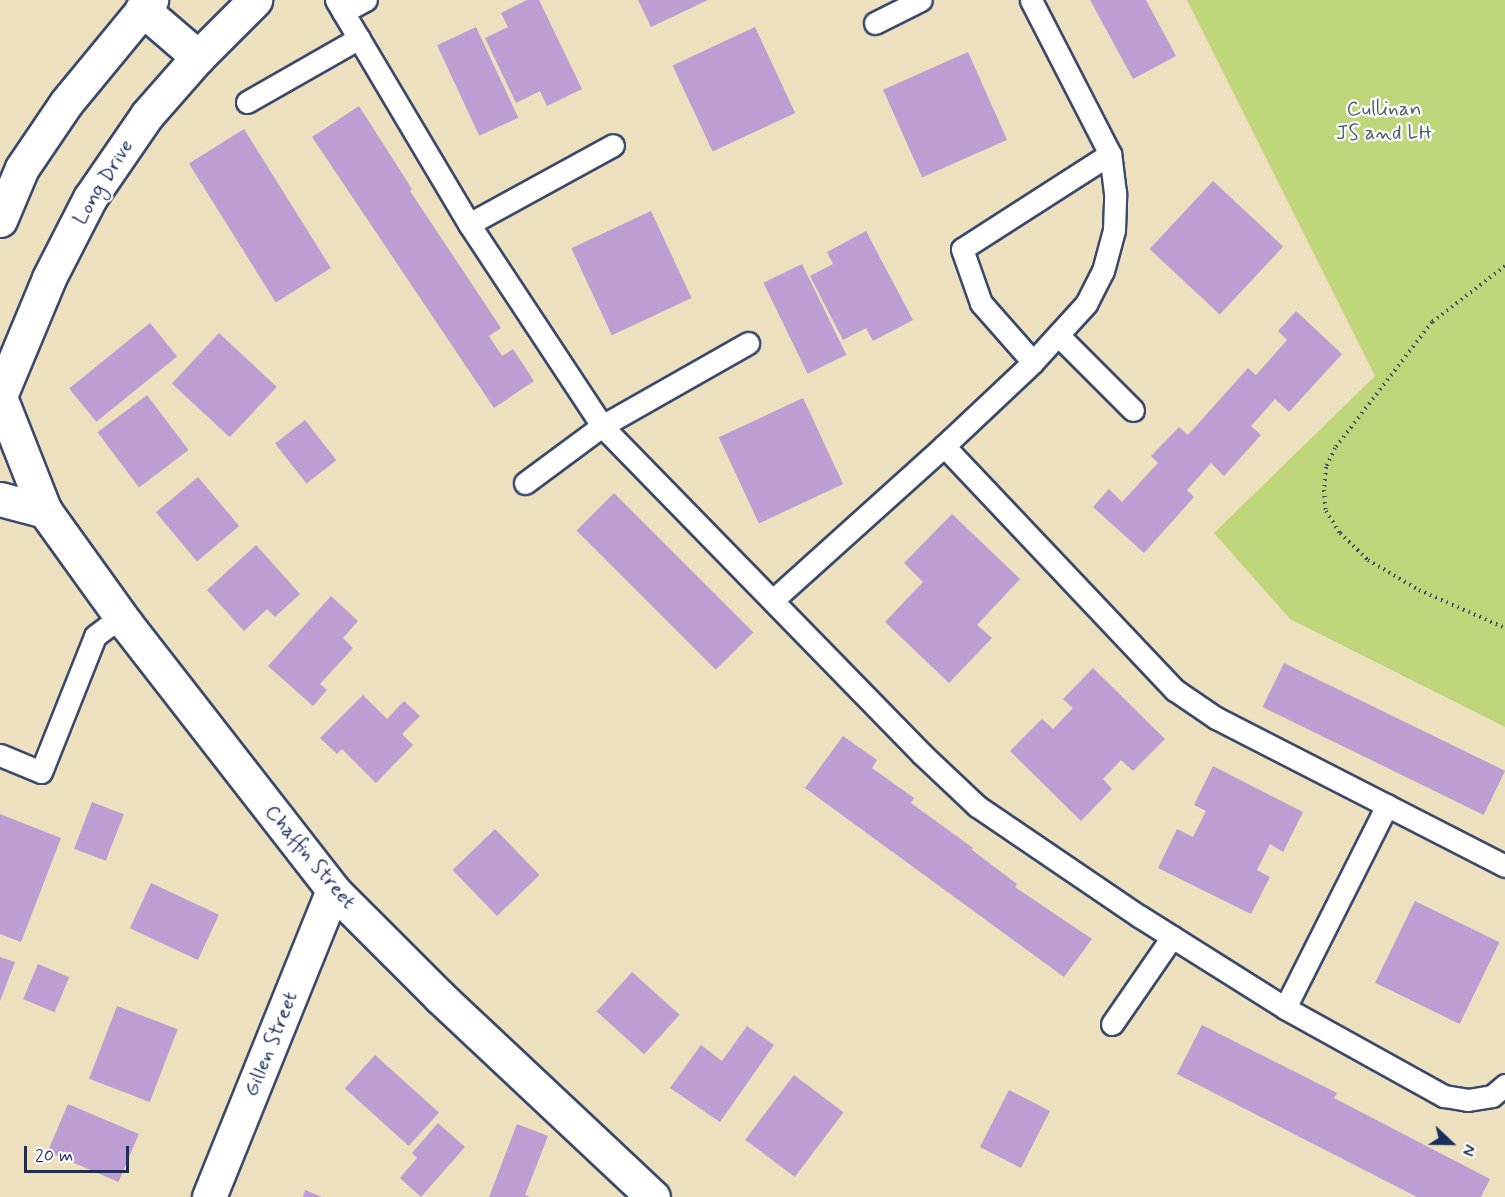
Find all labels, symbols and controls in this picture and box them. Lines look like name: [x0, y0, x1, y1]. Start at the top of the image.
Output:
park label: Cullinan JS and LH: [1339, 96, 1429, 146]
street label: Long Drive: [67, 135, 139, 229]
street label: Chaffin Street: [258, 799, 362, 915]
street label: Gillen Street: [238, 986, 304, 1102]
north arrow: [1421, 1113, 1481, 1173]
scale bar: [27, 1134, 132, 1172]
text: N: [1456, 1141, 1480, 1159]
text: 20 m: [35, 1144, 73, 1168]

